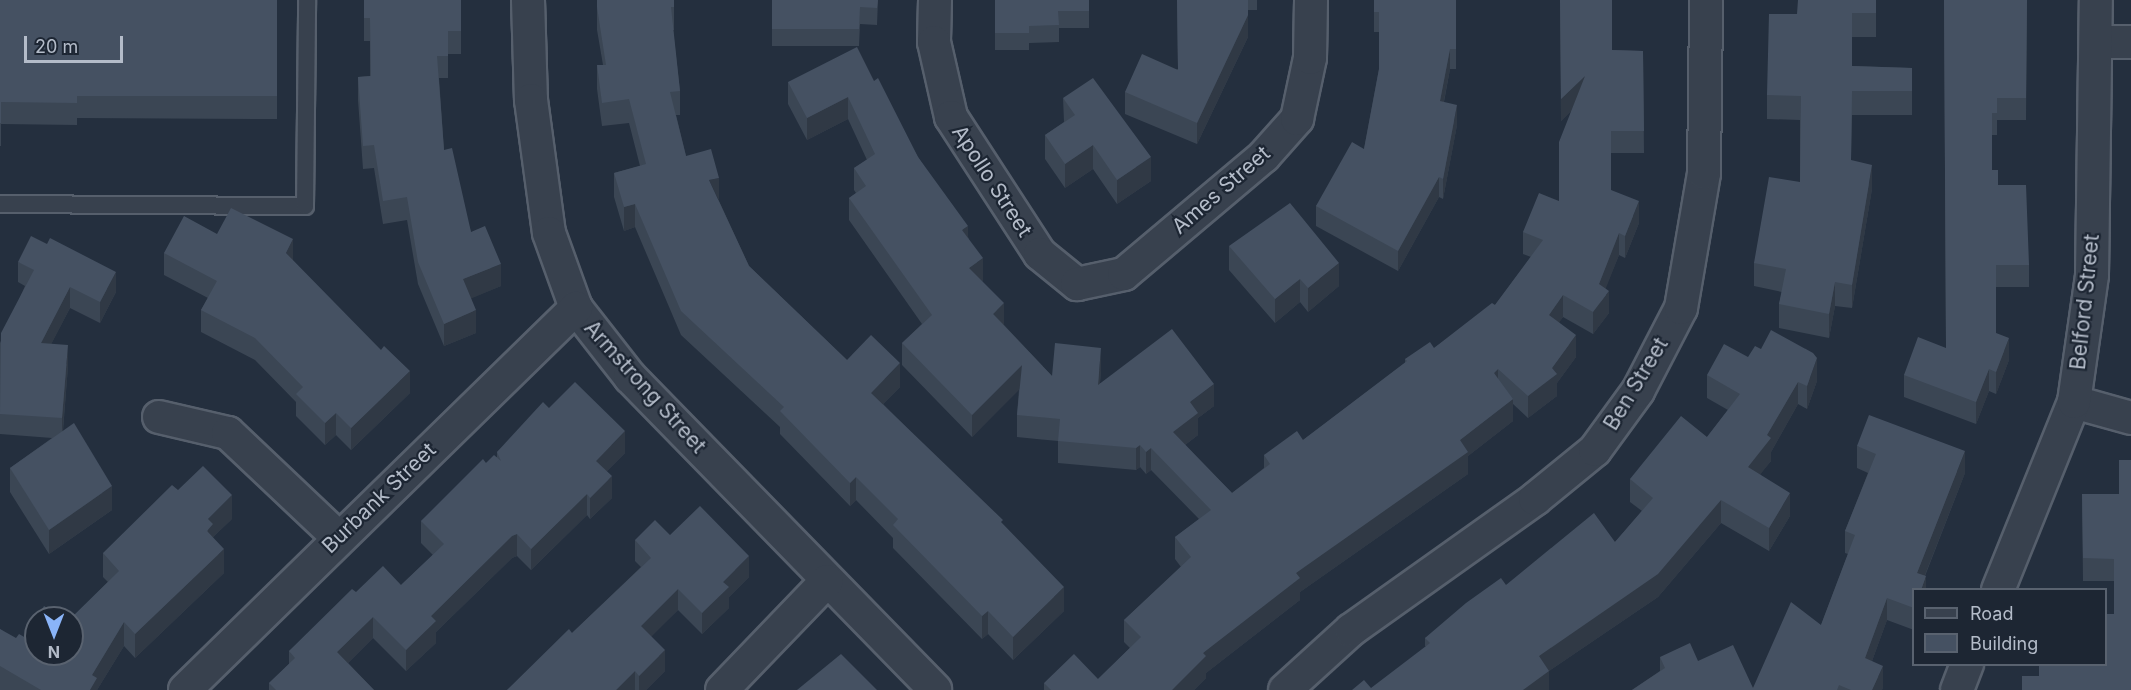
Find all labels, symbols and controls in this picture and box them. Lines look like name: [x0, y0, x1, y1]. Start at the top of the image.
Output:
scale bar: [27, 24, 126, 62]
text: 20 m: [35, 36, 78, 57]
street label: Apollo Street: [947, 121, 1037, 241]
street label: Ames Street: [1167, 141, 1275, 239]
street label: Belford Street: [2065, 233, 2105, 371]
street label: Armstrong Street: [579, 316, 711, 458]
street label: Ben Street: [1599, 333, 1673, 435]
street label: Burbank Street: [317, 437, 441, 559]
legend: [1912, 588, 2107, 666]
text: Road: [1970, 603, 2013, 624]
north arrow: [24, 606, 84, 666]
text: Building: [1970, 633, 2038, 654]
text: N: [48, 642, 60, 662]

